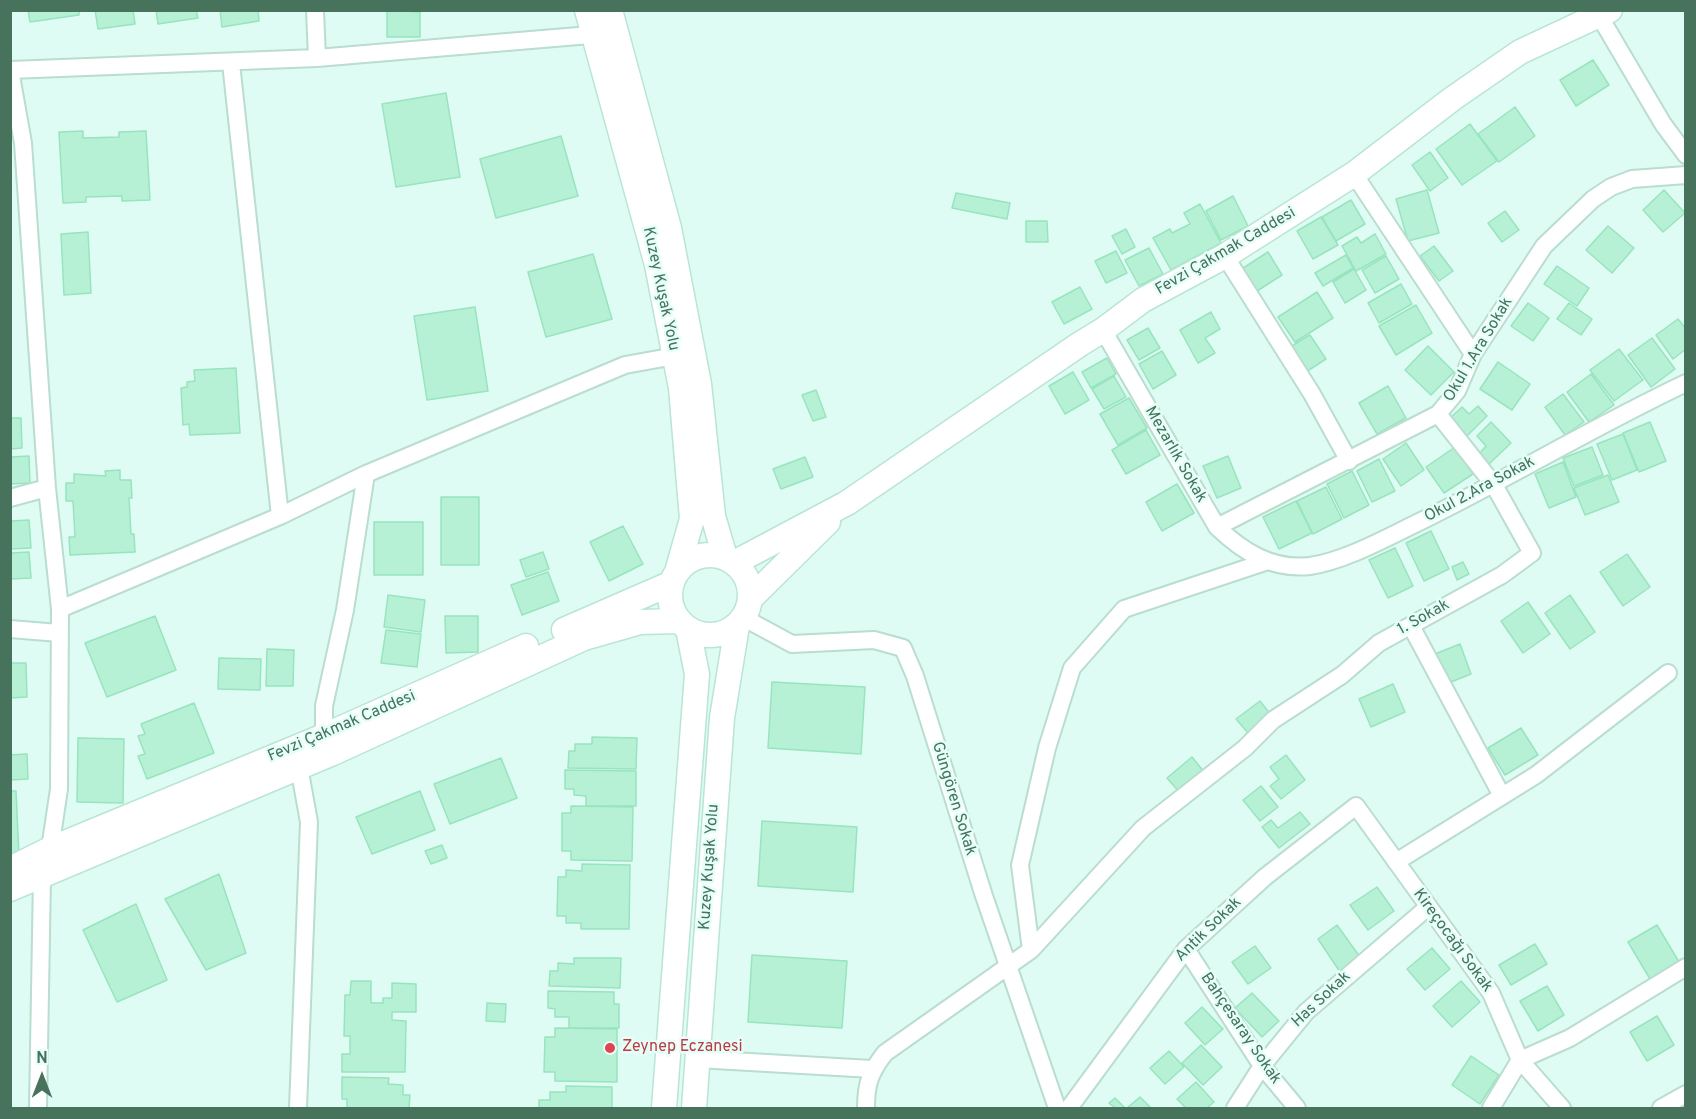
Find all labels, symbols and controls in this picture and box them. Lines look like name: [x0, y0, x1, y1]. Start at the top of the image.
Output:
street label: Fevzi Çakmak Caddesi: [1153, 204, 1299, 300]
street label: Kuzey Kuşak Yolu: [637, 225, 683, 353]
street label: Okul 1.Ara Sokak: [1440, 294, 1518, 406]
street label: Mezarlık Sokak: [1140, 403, 1210, 507]
street label: Okul 2.Ara Sokak: [1421, 453, 1539, 527]
street label: 1. Sokak: [1395, 596, 1453, 640]
street label: Fevzi Çakmak Caddesi: [265, 687, 419, 767]
street label: Güngören Sokak: [927, 740, 979, 858]
street label: Kuzey Kuşak Yolu: [696, 803, 724, 931]
street label: Kireçocağı Sokak: [1408, 885, 1496, 997]
street label: Antik Sokak: [1172, 894, 1246, 966]
street label: Has Sokak: [1289, 968, 1355, 1032]
street label: Bahçesaray Sokak: [1196, 969, 1284, 1089]
place label: Zeynep Eczanesi: [622, 1038, 743, 1058]
marker: Zeynep Eczanesi: [603, 1041, 617, 1055]
north arrow: [12, 1047, 72, 1107]
text: N: [36, 1049, 48, 1069]

